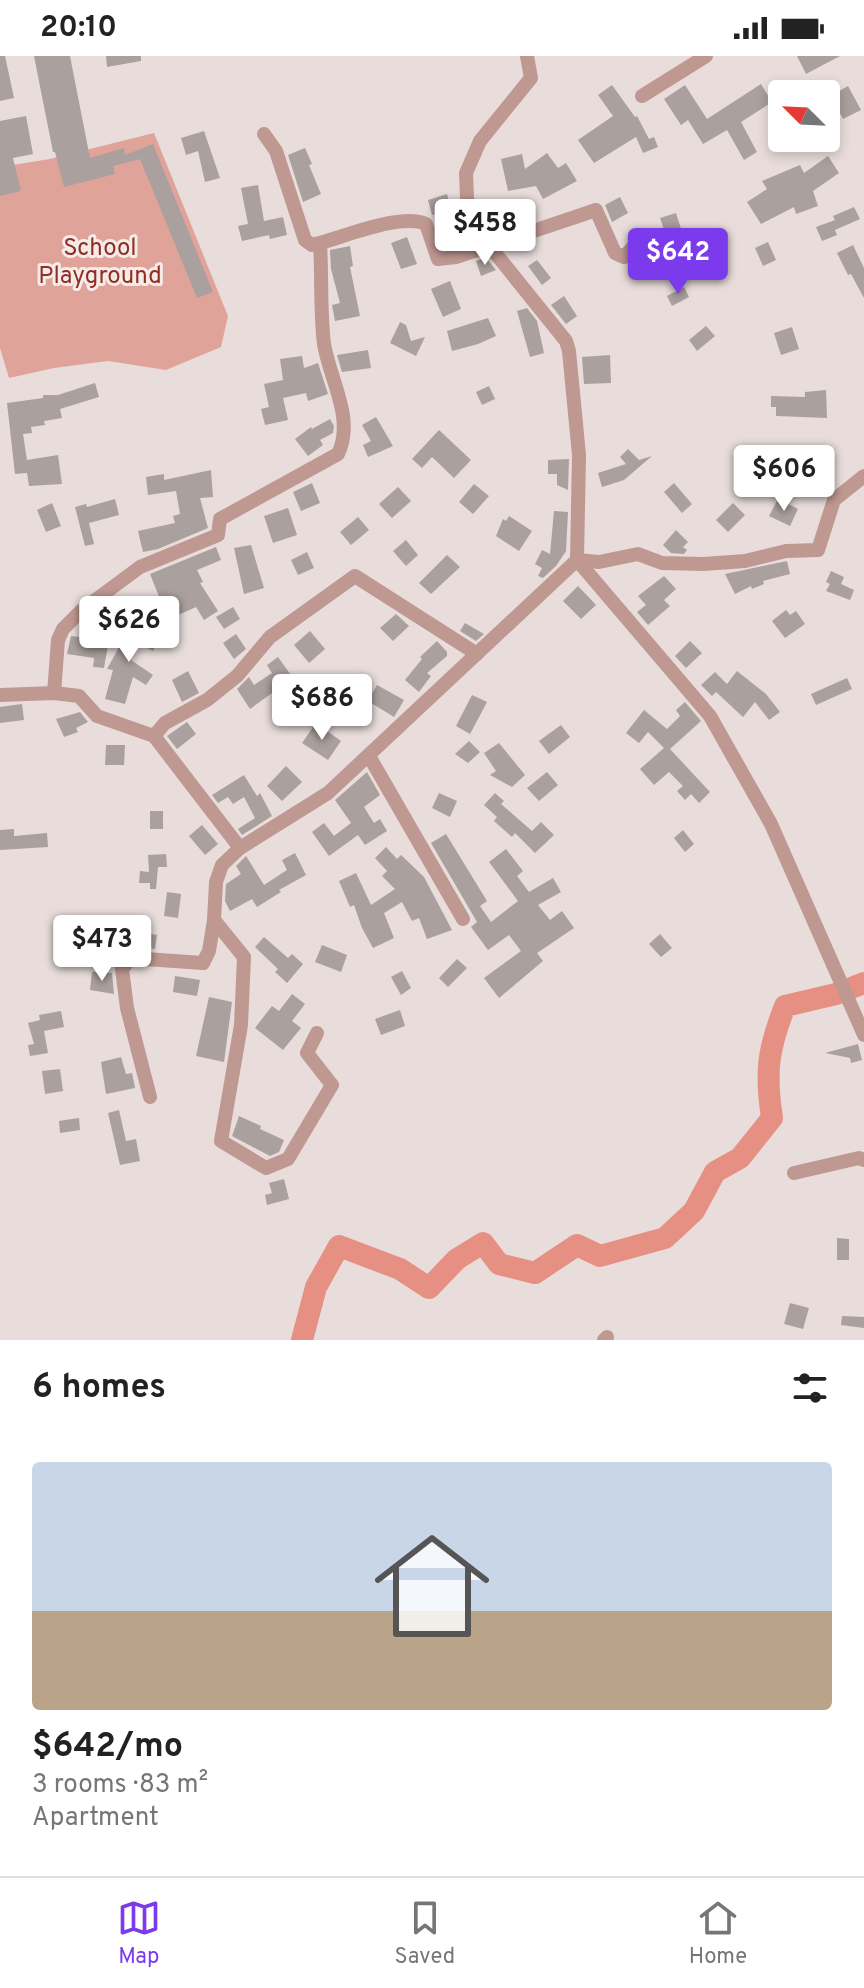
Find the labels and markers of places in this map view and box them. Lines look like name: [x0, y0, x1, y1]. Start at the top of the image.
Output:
pin: $458: [438, 199, 532, 267]
pin: $642: [631, 228, 725, 296]
pin: $606: [737, 445, 831, 513]
pin: $626: [82, 596, 176, 664]
pin: $686: [275, 674, 369, 742]
pin: $473: [55, 915, 149, 983]

